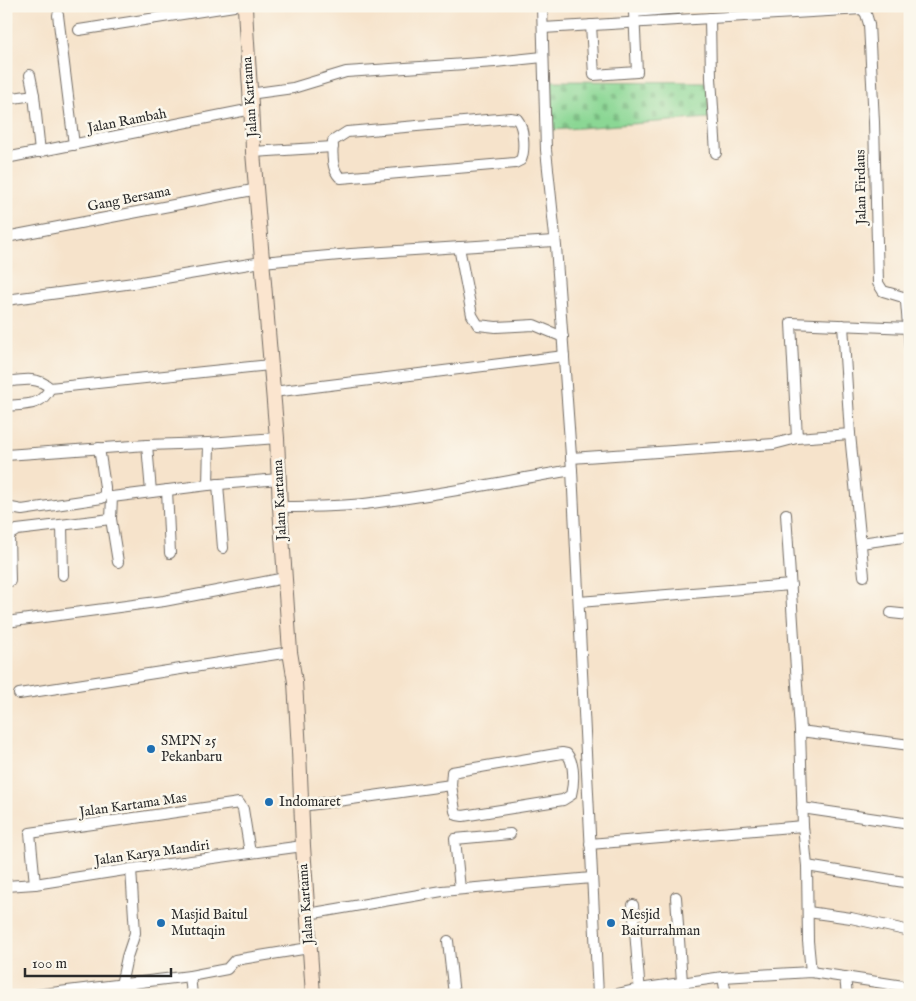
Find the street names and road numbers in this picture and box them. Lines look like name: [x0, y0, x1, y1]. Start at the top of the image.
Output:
street label: Jalan Kartama: [238, 55, 262, 140]
street label: Jalan Rambah: [84, 104, 169, 138]
street label: Jalan Firdaus: [851, 149, 871, 227]
street label: Gang Bersama: [86, 182, 173, 216]
street label: Jalan Kartama: [269, 458, 291, 543]
street label: Jalan Kartama Mas: [76, 789, 188, 822]
street label: Jalan Karya Mandiri: [91, 836, 211, 870]
street label: Jalan Kartama: [294, 862, 318, 947]

